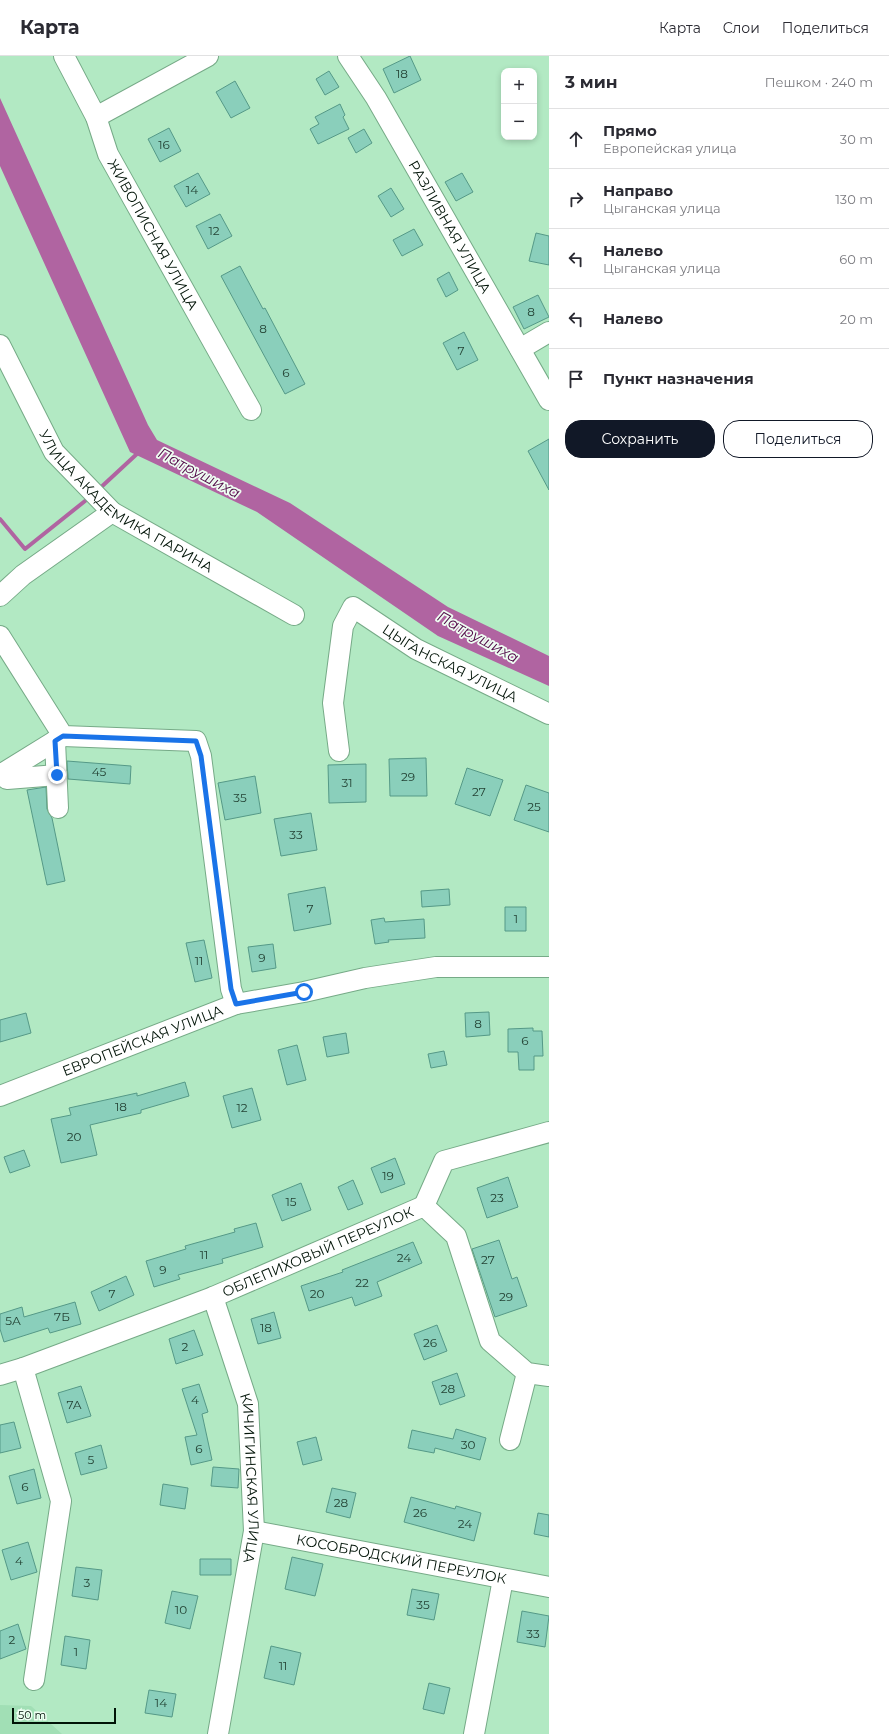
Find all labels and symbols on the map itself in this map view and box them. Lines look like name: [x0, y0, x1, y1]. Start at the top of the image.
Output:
house number: 18: [396, 66, 408, 81]
house number: 16: [158, 137, 170, 152]
street label: ЖИВОПИСНАЯ УЛИЦА: [104, 156, 203, 314]
street label: РАЗЛИВНАЯ УЛИЦА: [405, 157, 495, 297]
house number: 14: [186, 182, 198, 197]
house number: 12: [208, 223, 220, 238]
house number: 8: [527, 304, 535, 319]
house number: 8: [259, 321, 267, 336]
house number: 7: [457, 343, 465, 358]
house number: 6: [282, 365, 290, 380]
street label: УЛИЦА АКАДЕМИКА ПАРИНА: [35, 427, 217, 577]
water label: Патрушиха: [155, 443, 244, 502]
water label: Патрушиха: [434, 606, 522, 667]
street label: ЦЫГАНСКАЯ УЛИЦА: [379, 620, 521, 707]
house number: 45: [92, 764, 107, 779]
route end: [48, 766, 66, 784]
house number: 29: [401, 769, 415, 784]
house number: 31: [341, 775, 353, 790]
house number: 27: [472, 784, 486, 799]
house number: 35: [233, 790, 247, 805]
house number: 25: [527, 799, 541, 814]
house number: 33: [289, 827, 303, 842]
house number: 7: [306, 901, 314, 916]
house number: 1: [514, 911, 518, 926]
house number: 9: [258, 950, 266, 965]
house number: 11: [195, 953, 203, 968]
route start: [295, 983, 313, 1001]
street label: ЕВРОПЕЙСКАЯ УЛИЦА: [60, 1001, 226, 1080]
house number: 8: [474, 1016, 482, 1031]
house number: 6: [521, 1033, 529, 1048]
house number: 18: [115, 1099, 127, 1114]
house number: 12: [236, 1100, 248, 1115]
house number: 20: [67, 1129, 81, 1144]
house number: 19: [382, 1168, 394, 1183]
house number: 23: [490, 1190, 504, 1205]
house number: 15: [285, 1194, 297, 1209]
street label: ОБЛЕПИХОВЫЙ ПЕРЕУЛОК: [219, 1203, 416, 1301]
house number: 11: [200, 1247, 208, 1262]
house number: 24: [397, 1250, 411, 1265]
house number: 27: [481, 1252, 495, 1267]
house number: 9: [159, 1262, 167, 1277]
house number: 22: [355, 1275, 369, 1290]
house number: 7: [108, 1286, 116, 1301]
house number: 20: [310, 1286, 324, 1301]
house number: 29: [499, 1289, 513, 1304]
house number: 7Б: [54, 1309, 70, 1324]
house number: 5А: [5, 1313, 21, 1328]
house number: 18: [260, 1320, 272, 1335]
house number: 26: [423, 1335, 437, 1350]
house number: 2: [182, 1339, 189, 1354]
house number: 28: [441, 1381, 456, 1396]
street label: КИЧИГИНСКАЯ УЛИЦА: [236, 1391, 263, 1565]
house number: 4: [191, 1392, 199, 1407]
house number: 7А: [66, 1397, 82, 1412]
house number: 30: [461, 1437, 475, 1452]
house number: 6: [195, 1441, 203, 1456]
house number: 5: [88, 1452, 95, 1467]
house number: 6: [21, 1479, 29, 1494]
house number: 28: [334, 1495, 349, 1510]
house number: 26: [413, 1505, 427, 1520]
house number: 24: [458, 1516, 472, 1531]
street label: КОСОБРОДСКИЙ ПЕРЕУЛОК: [295, 1530, 508, 1588]
house number: 4: [15, 1553, 23, 1568]
house number: 3: [84, 1575, 91, 1590]
house number: 35: [416, 1597, 430, 1612]
house number: 10: [175, 1602, 187, 1617]
house number: 33: [526, 1626, 540, 1641]
house number: 2: [9, 1632, 16, 1647]
house number: 1: [74, 1644, 78, 1659]
house number: 11: [279, 1658, 287, 1673]
house number: 14: [155, 1695, 167, 1710]
scale bar: [12, 1706, 116, 1725]

